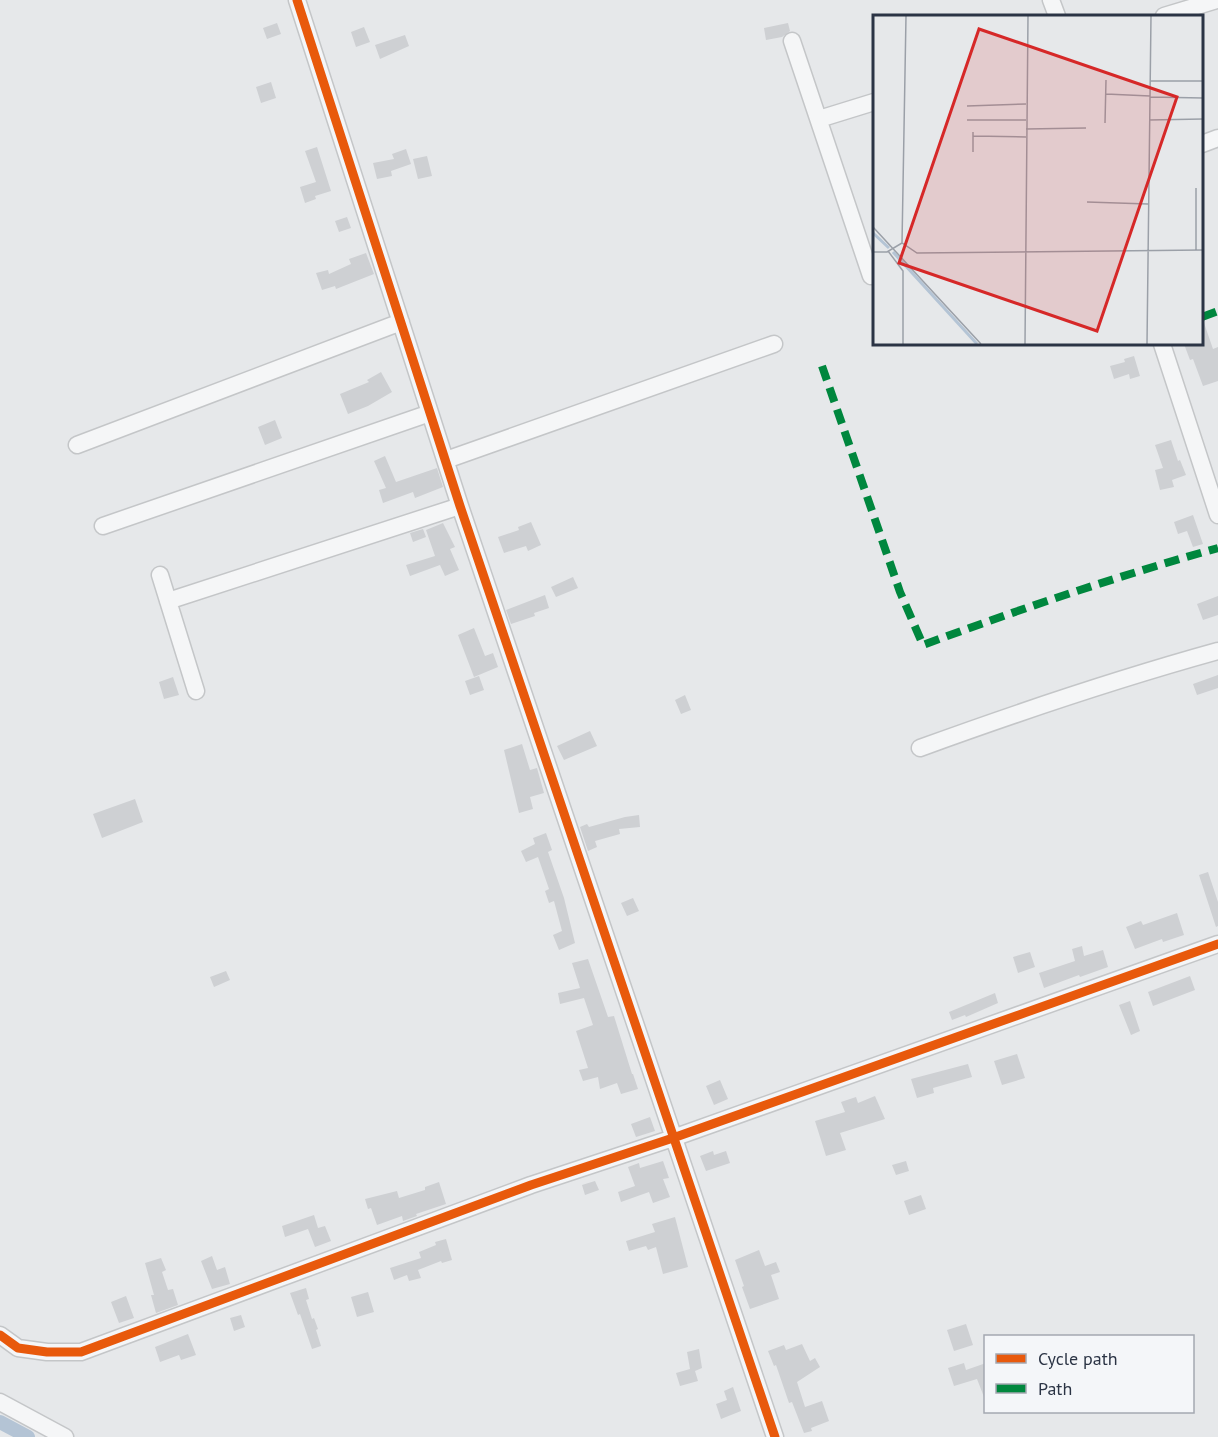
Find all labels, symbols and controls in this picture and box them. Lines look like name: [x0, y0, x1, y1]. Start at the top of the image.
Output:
inset map: [873, 15, 1203, 345]
legend: [984, 1335, 1194, 1413]
text: Cycle path: [1038, 1347, 1118, 1370]
text: Path: [1038, 1377, 1072, 1400]

